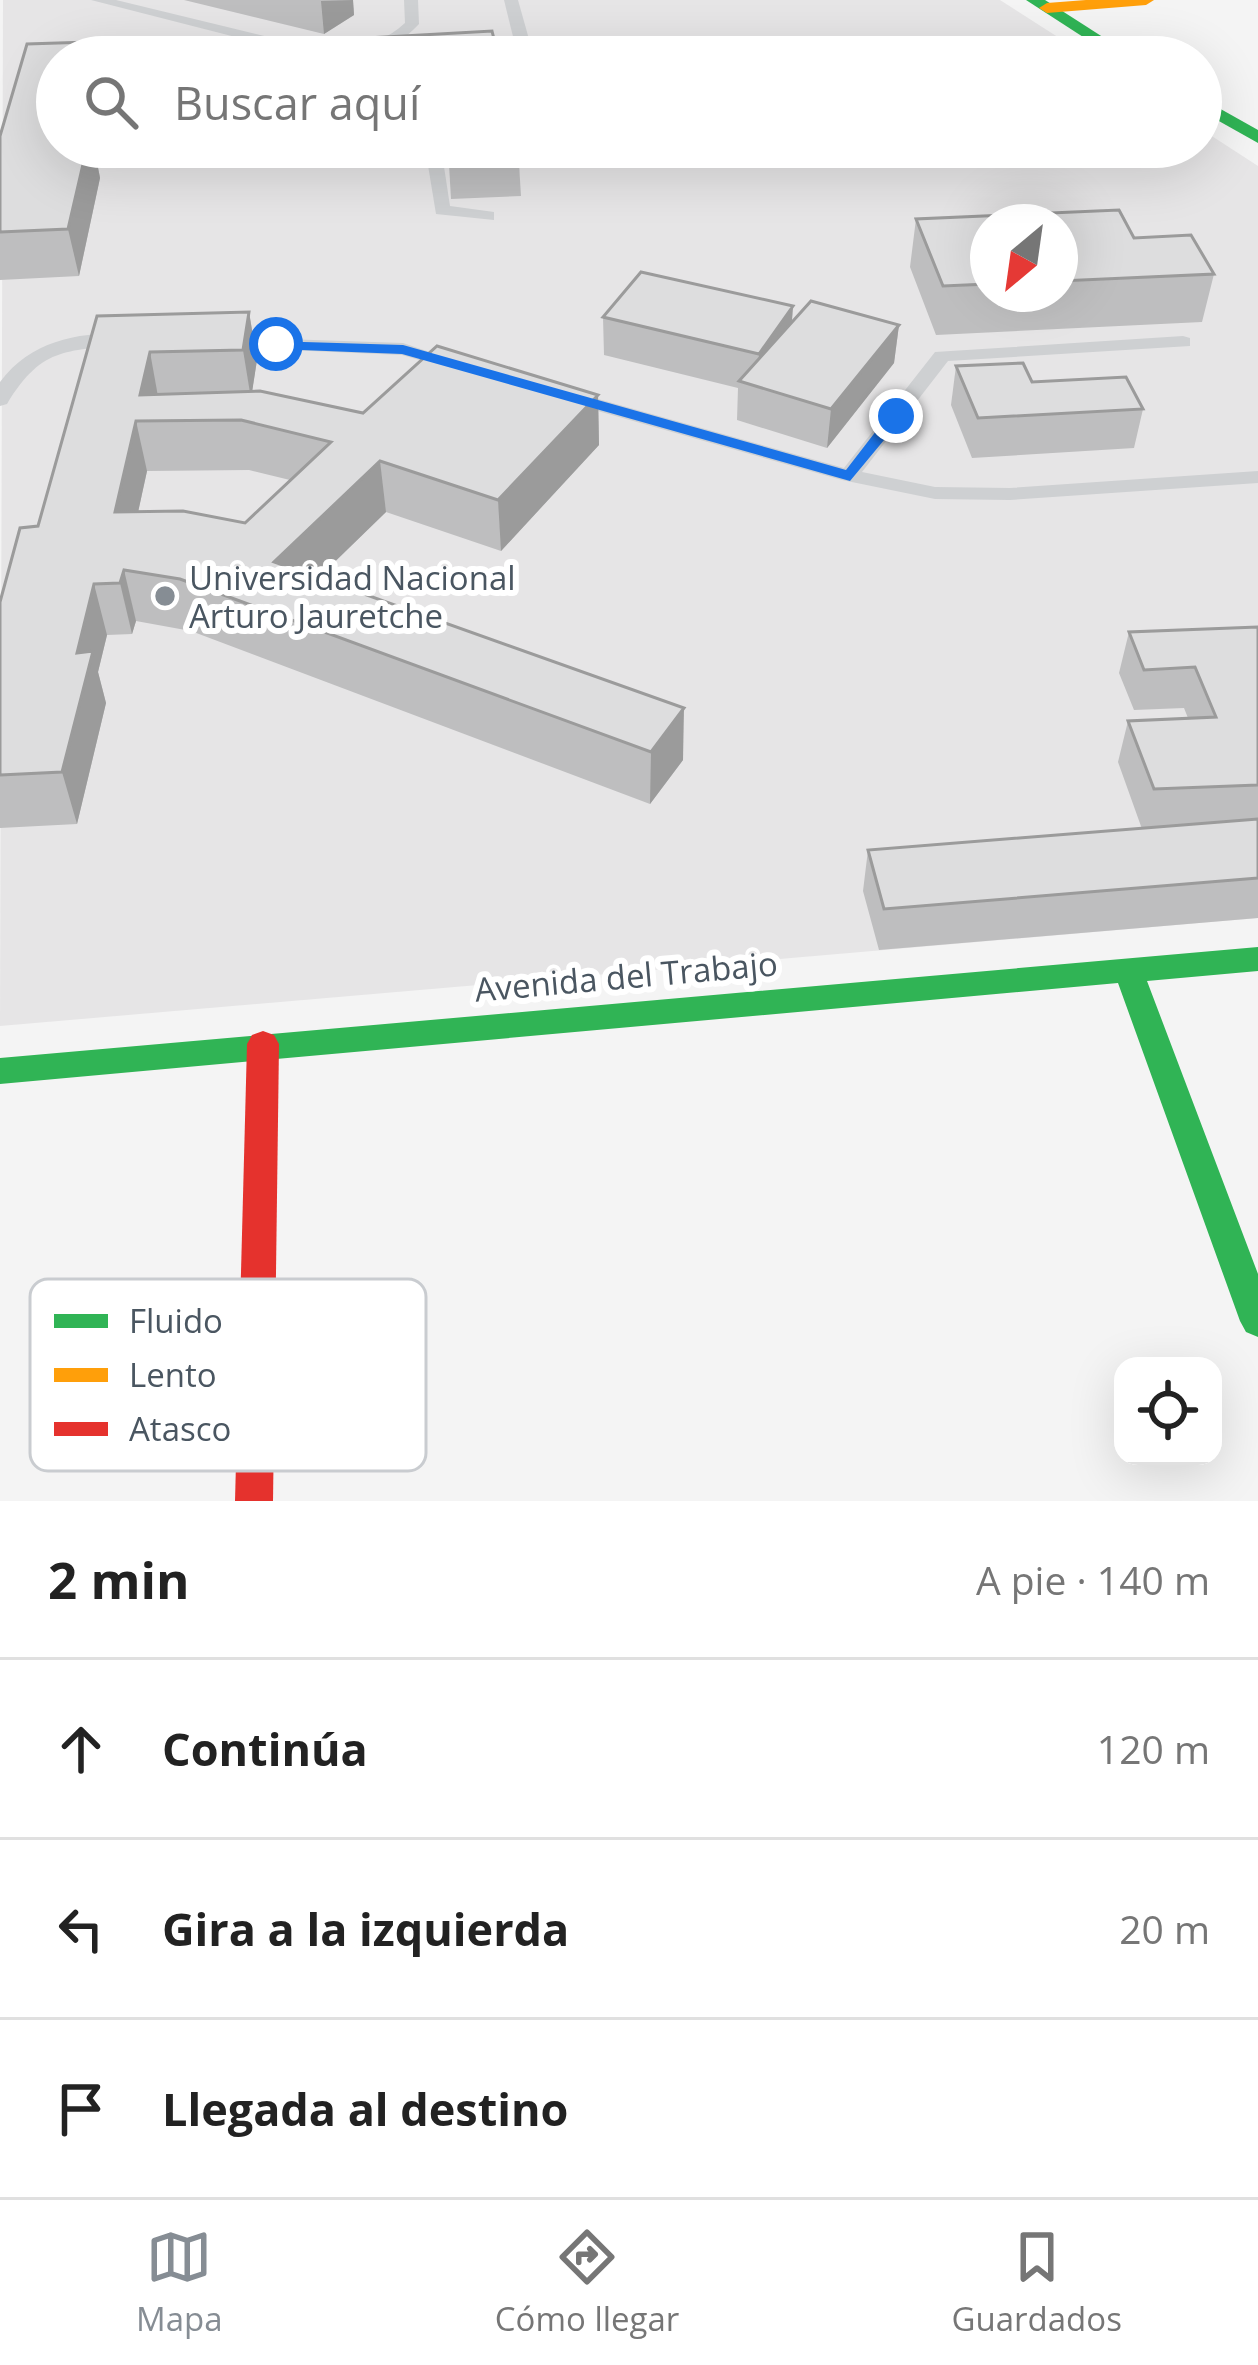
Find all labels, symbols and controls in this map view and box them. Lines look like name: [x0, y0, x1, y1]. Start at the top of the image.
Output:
search box: [36, 36, 1222, 168]
icon: search: [78, 69, 144, 135]
text: Buscar aquí: [174, 72, 420, 133]
north arrow: [970, 204, 1078, 312]
route start: [249, 317, 303, 371]
route end: [869, 389, 923, 443]
place label: Universidad Nacional Arturo Jauretche: [189, 555, 516, 638]
marker: Universidad Nacional Arturo Jauretche: [152, 583, 178, 609]
street label: Avenida del Trabajo: [473, 940, 779, 1012]
legend: [30, 1279, 426, 1471]
text: Fluido: [129, 1298, 223, 1343]
text: Lento: [129, 1352, 217, 1397]
map controls: [1114, 1357, 1222, 1465]
button: locate: [1114, 1357, 1222, 1465]
text: Atasco: [129, 1406, 231, 1451]
text: 2 min: [48, 1544, 190, 1614]
text: A pie · 140 m: [976, 1553, 1210, 1606]
icon: ahead: [48, 1716, 114, 1782]
text: Continúa: [162, 1718, 368, 1779]
text: 120 m: [1097, 1722, 1210, 1775]
icon: left: [48, 1896, 114, 1962]
text: Gira a la izquierda: [162, 1898, 569, 1959]
text: 20 m: [1119, 1902, 1210, 1955]
icon: arrive: [48, 2076, 114, 2142]
text: Llegada al destino: [162, 2078, 568, 2139]
tab: Mapa: [136, 2224, 223, 2341]
tab: Cómo llegar: [495, 2224, 679, 2341]
tab: Guardados: [952, 2224, 1122, 2341]

